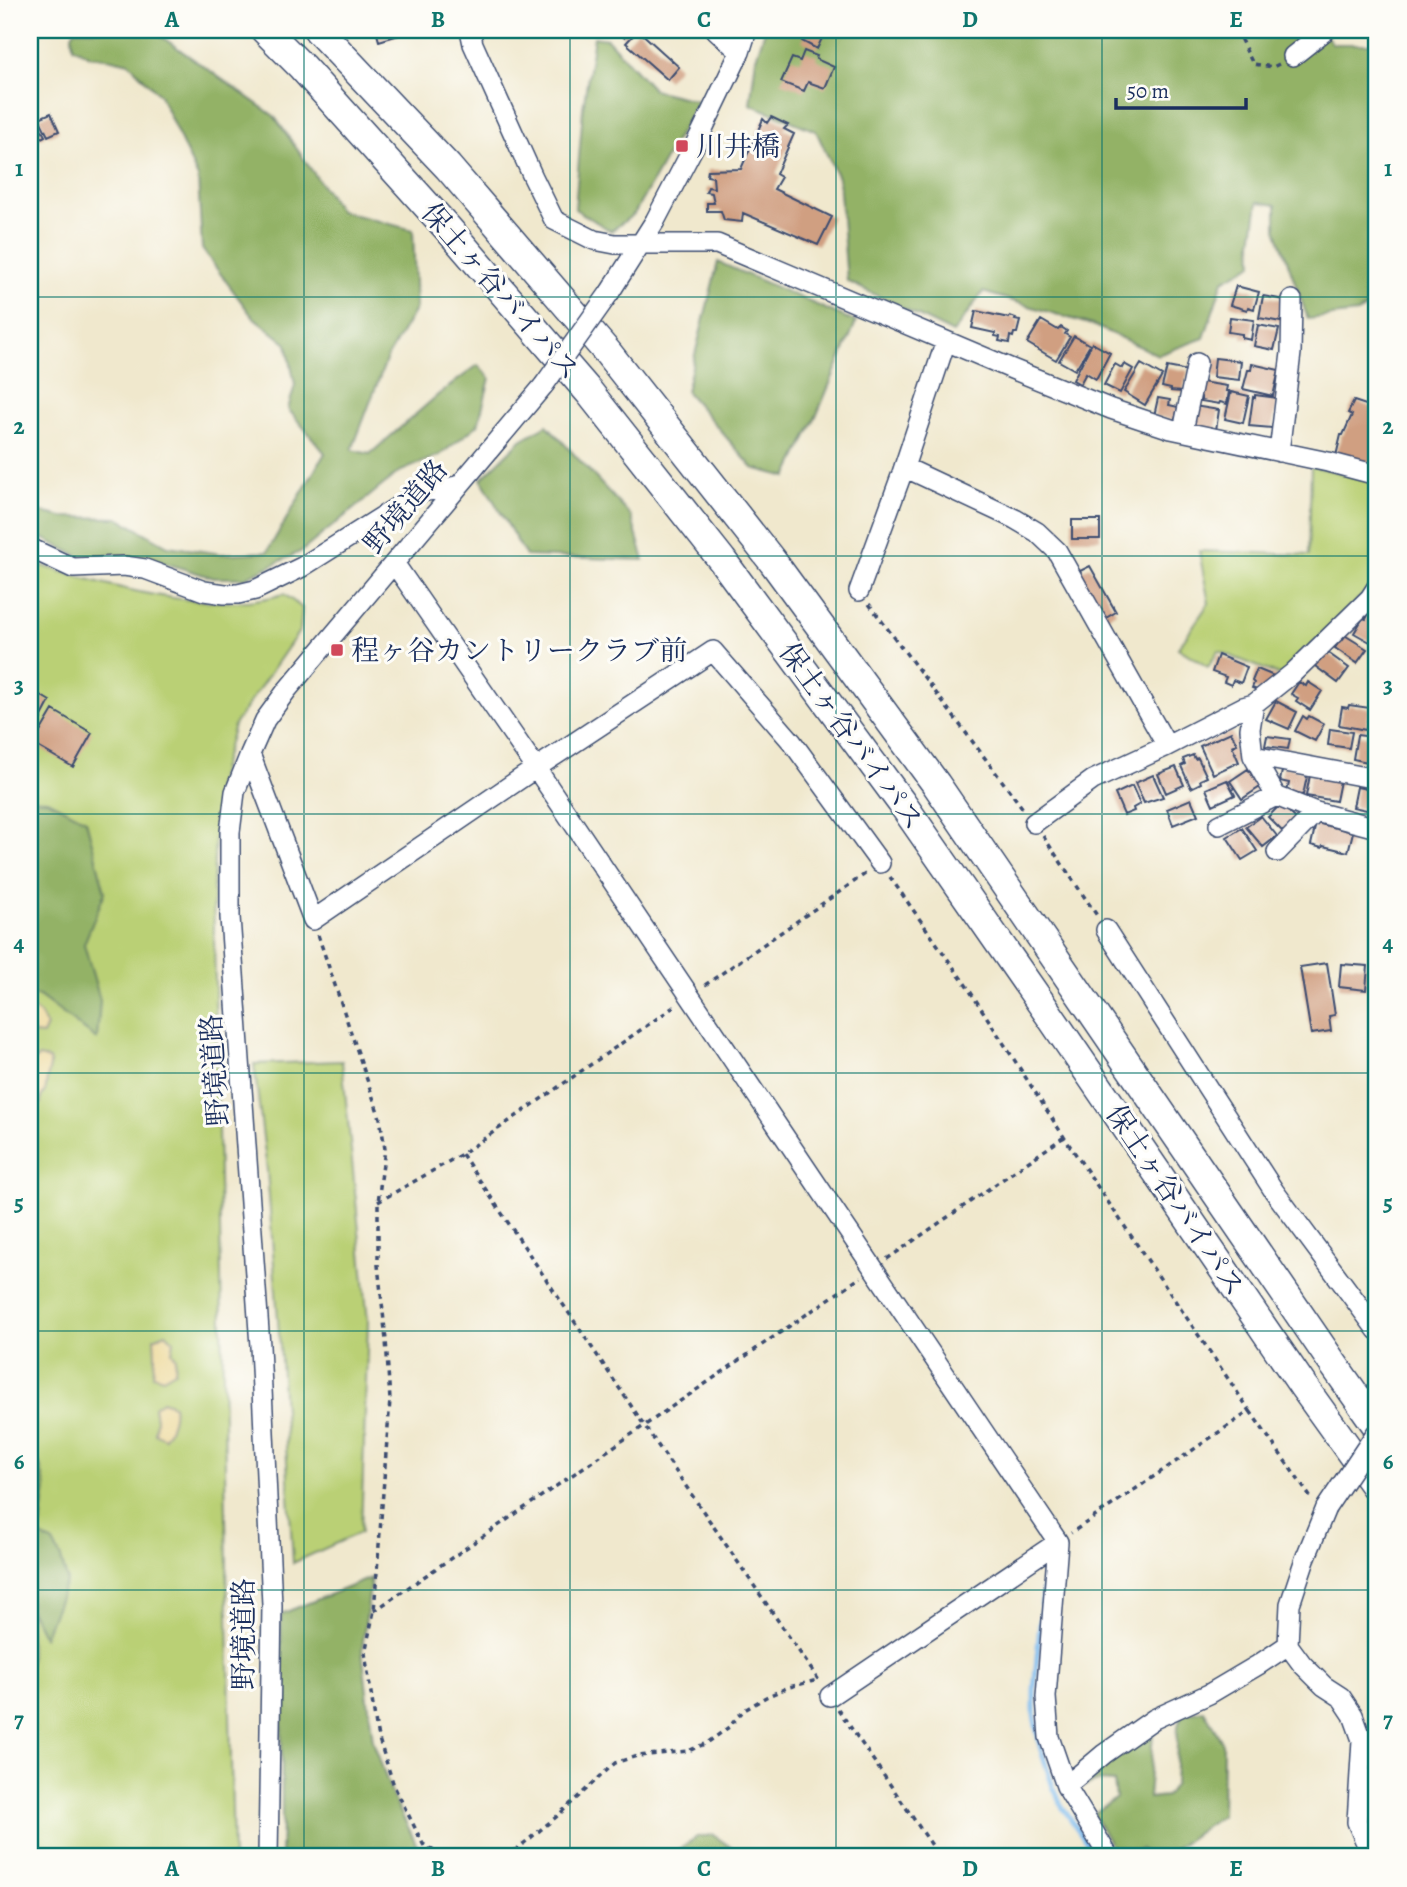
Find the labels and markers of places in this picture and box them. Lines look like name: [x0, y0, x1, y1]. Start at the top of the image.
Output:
place label: 川井橋: [696, 128, 780, 166]
marker: 川井橋: [674, 138, 690, 154]
place label: 程ヶ谷カントリークラブ前: [351, 632, 687, 670]
marker: 程ヶ谷カントリークラブ前: [329, 642, 345, 658]

